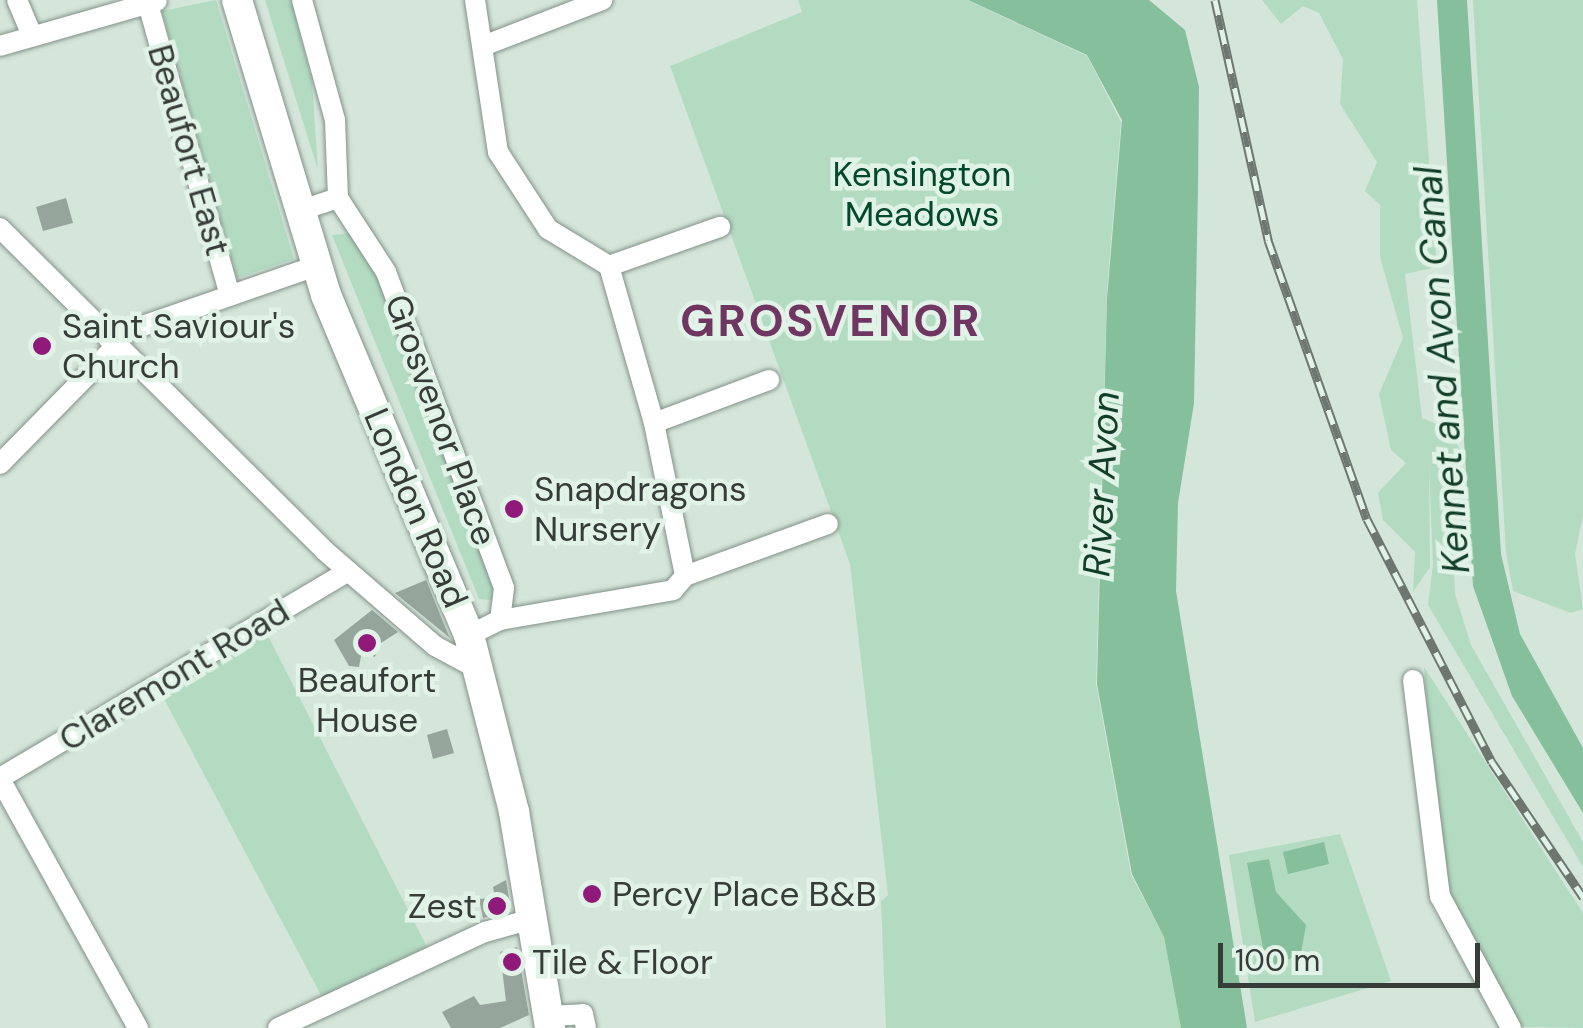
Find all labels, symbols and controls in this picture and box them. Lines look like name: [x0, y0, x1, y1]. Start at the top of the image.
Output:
street label: Beaufort East: [139, 40, 239, 260]
park label: Kensington Meadows: [833, 153, 1011, 235]
water label: Kennet and Avon Canal: [1406, 165, 1480, 575]
street label: Grosvenor Place: [376, 289, 506, 551]
district label: GROSVENOR: [680, 294, 982, 348]
place label: Saint Saviour's Church: [62, 305, 295, 387]
marker: Saint Saviour's Church: [31, 335, 53, 357]
water label: River Avon: [1074, 390, 1130, 578]
street label: London Road: [355, 402, 477, 614]
place label: Snapdragons Nursery: [534, 468, 747, 550]
marker: Snapdragons Nursery: [503, 498, 525, 520]
street label: Claremont Road: [51, 590, 297, 760]
marker: Beaufort House: [356, 632, 378, 654]
place label: Beaufort House: [298, 659, 436, 741]
place label: Percy Place B&B: [612, 873, 876, 915]
marker: Percy Place B&B: [581, 883, 603, 905]
place label: Zest: [408, 885, 477, 927]
marker: Zest: [486, 895, 508, 917]
scale bar: [1223, 923, 1486, 985]
place label: Tile & Floor: [532, 941, 713, 983]
text: 100 m: [1235, 941, 1320, 980]
marker: Tile & Floor: [501, 951, 523, 973]

